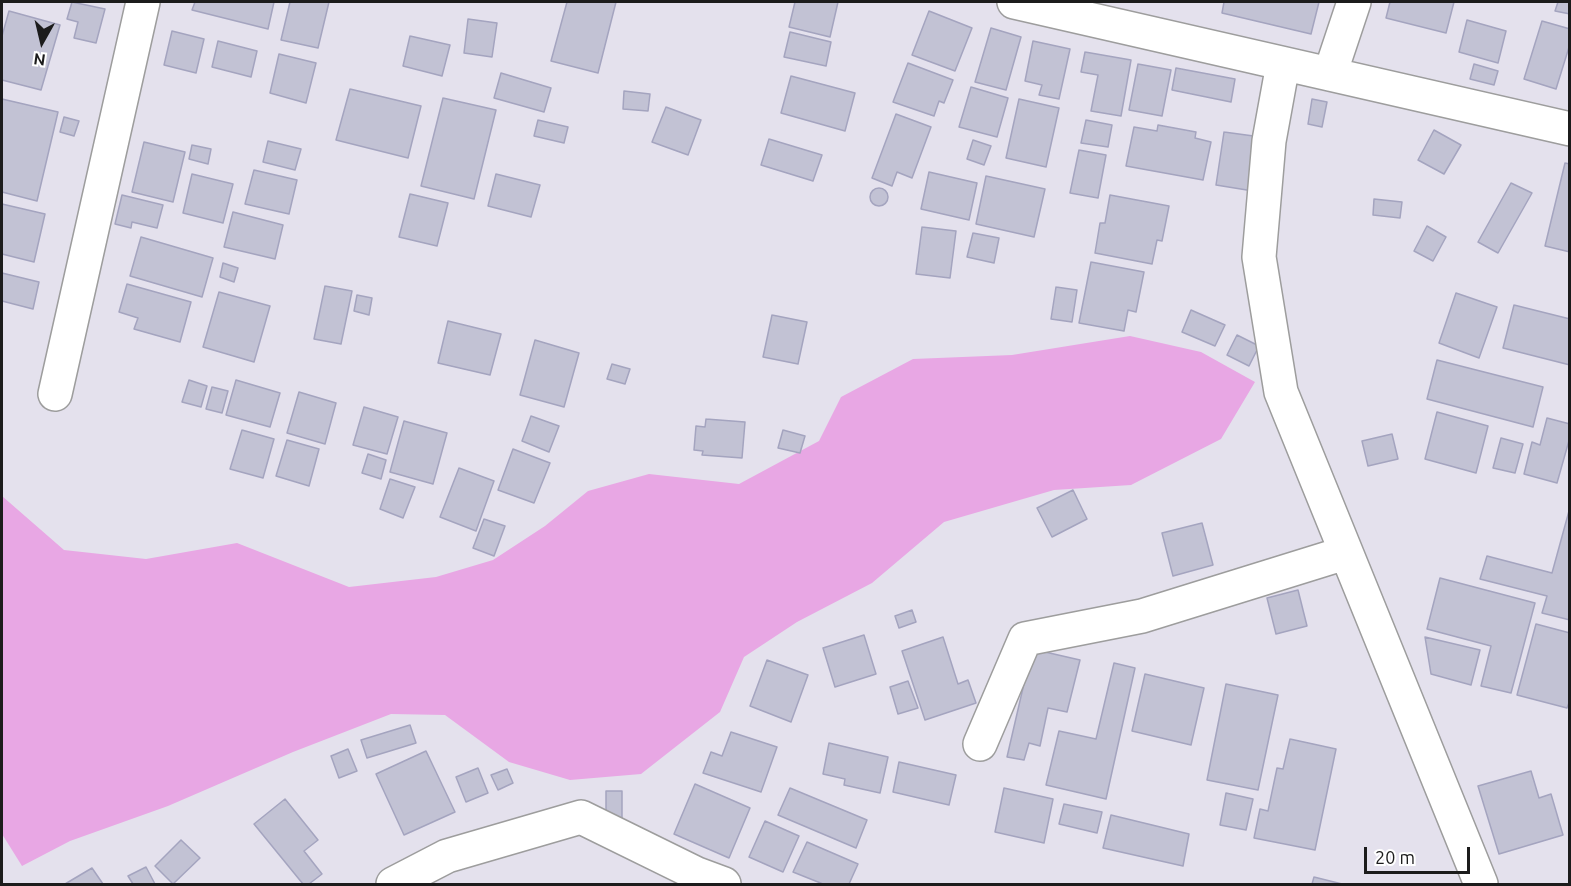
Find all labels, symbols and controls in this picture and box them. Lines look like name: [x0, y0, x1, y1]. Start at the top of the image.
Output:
north arrow: [12, 12, 72, 72]
text: N: [32, 50, 47, 70]
scale bar: [1367, 835, 1474, 873]
text: 20 m: [1375, 847, 1415, 867]

